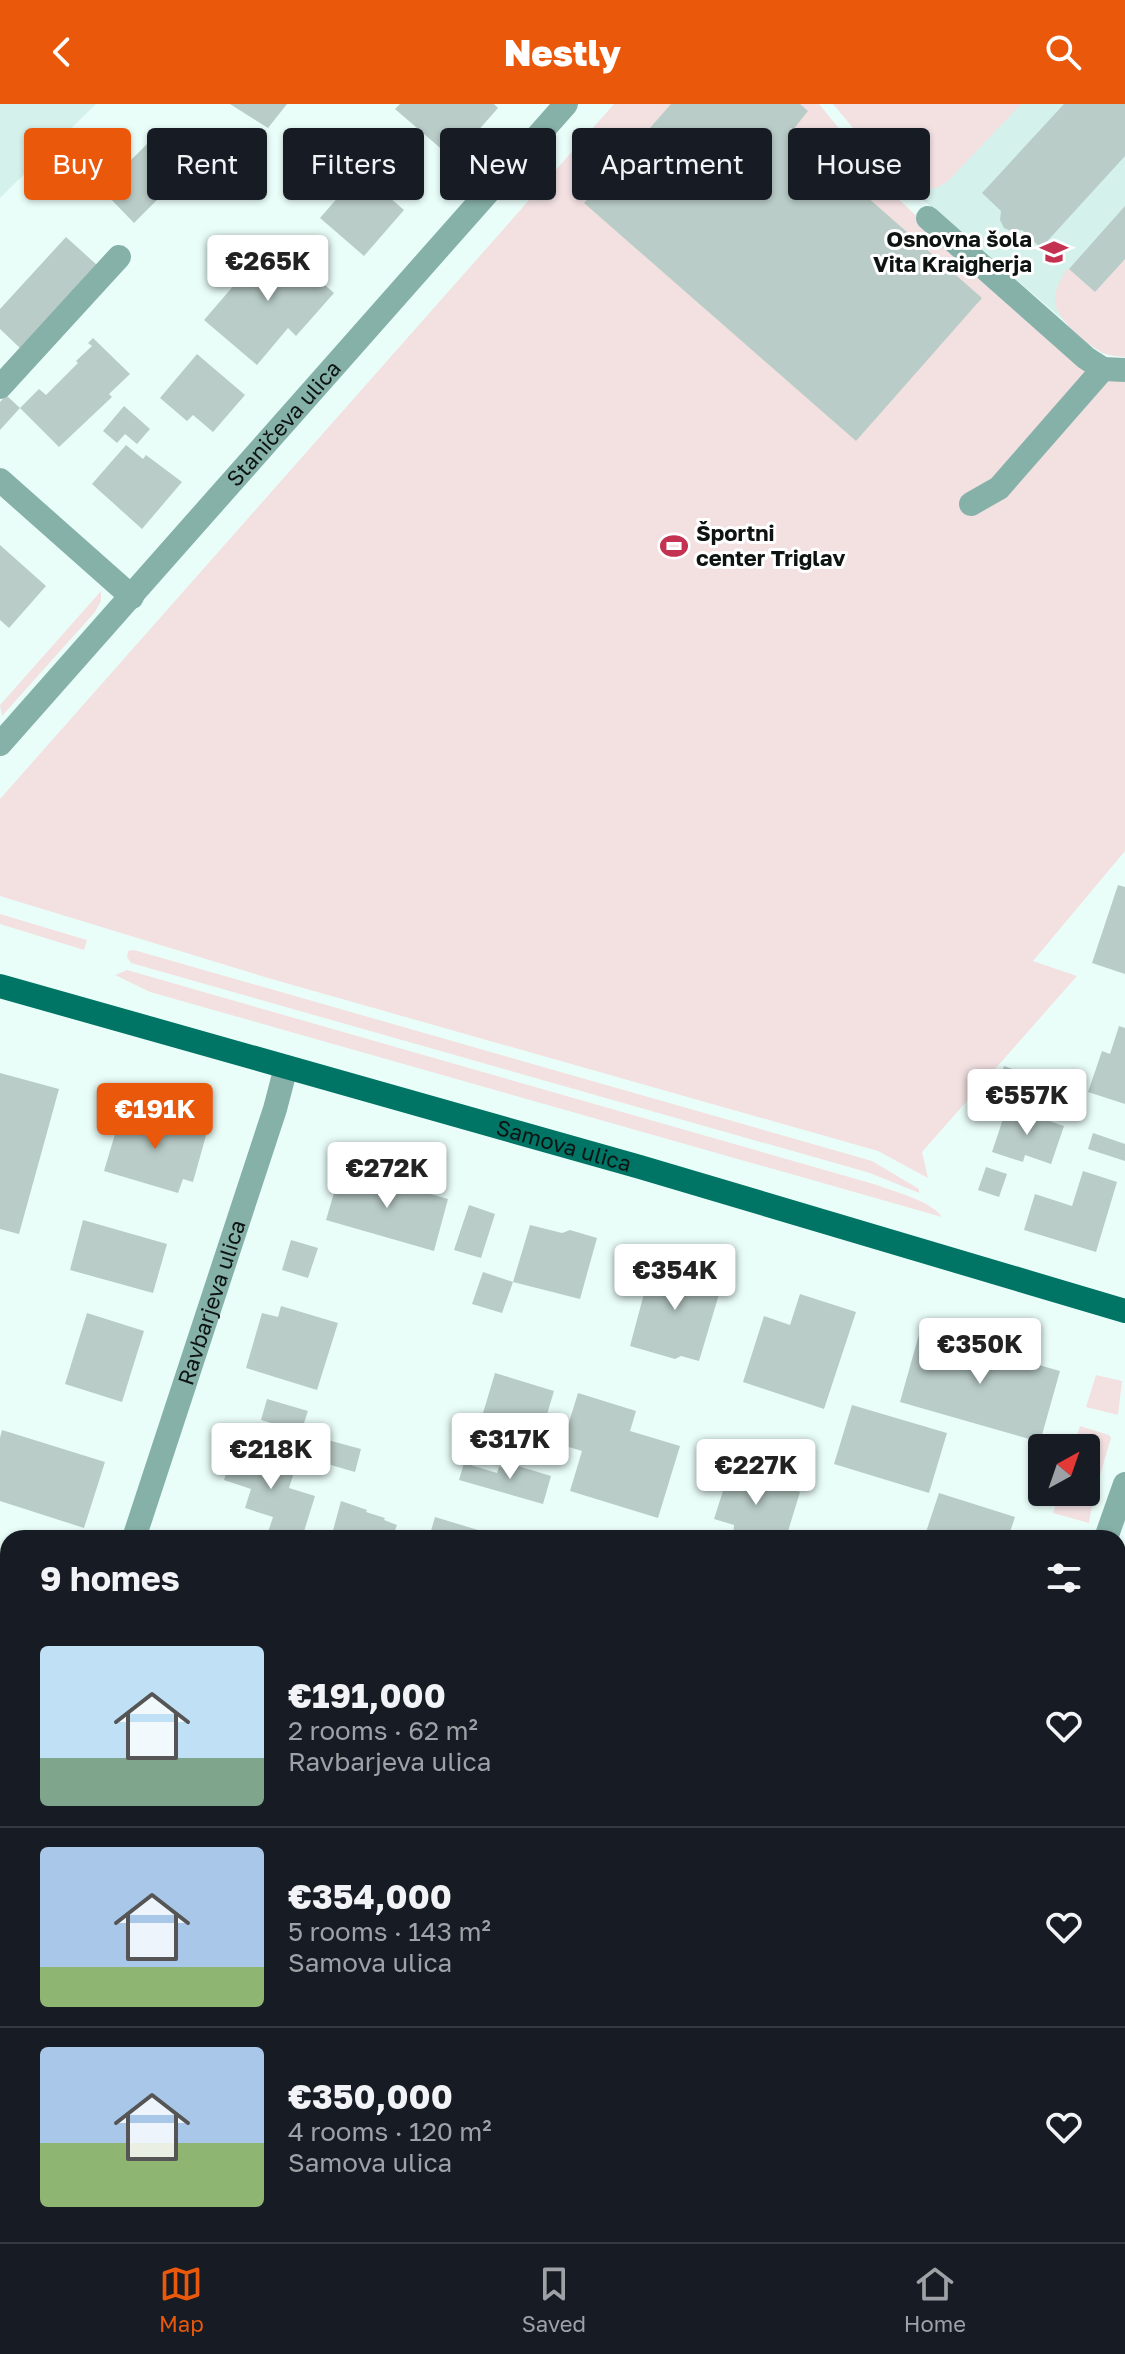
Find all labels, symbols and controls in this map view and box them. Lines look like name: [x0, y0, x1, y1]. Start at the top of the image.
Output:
icon: back: [40, 30, 84, 74]
icon: search: [1041, 30, 1085, 74]
text: Nestly: [504, 31, 621, 74]
chip: Buy: [24, 128, 131, 200]
chip: Rent: [147, 128, 267, 200]
chip: Filters: [283, 128, 424, 200]
chip: New: [440, 128, 556, 200]
chip: Apartment: [572, 128, 772, 200]
chip: House: [788, 128, 930, 200]
place label: Osnovna šola Vita Kraigherja: [873, 225, 1032, 277]
pin: €265K: [212, 235, 324, 303]
school or university icon: Osnovna šola Vita Kraigherja: [1039, 237, 1069, 267]
text: €265K: [225, 245, 311, 276]
street label: Staničeva ulica: [220, 355, 346, 492]
place label: Športni center Triglav: [696, 519, 845, 571]
sports icon: Športni center Triglav: [659, 531, 689, 561]
pin: €557K: [971, 1069, 1083, 1137]
text: €557K: [985, 1079, 1069, 1110]
pin: €191K: [99, 1083, 211, 1151]
text: €191K: [115, 1093, 195, 1124]
street label: Samova ulica: [493, 1113, 635, 1177]
pin: €272K: [331, 1142, 443, 1210]
text: €272K: [345, 1152, 429, 1183]
street label: Ravbarjeva ulica: [171, 1216, 251, 1388]
pin: €354K: [619, 1244, 731, 1312]
text: €354K: [632, 1254, 718, 1285]
pin: €350K: [924, 1318, 1036, 1386]
text: €350K: [937, 1328, 1023, 1359]
pin: €317K: [454, 1413, 566, 1481]
pin: €218K: [215, 1423, 327, 1491]
text: €317K: [470, 1423, 550, 1454]
text: €218K: [229, 1433, 313, 1464]
north arrow: [1028, 1434, 1100, 1506]
map controls: [1028, 1434, 1100, 1506]
pin: €227K: [700, 1439, 812, 1507]
text: €227K: [714, 1449, 798, 1480]
icon: filters: [1042, 1556, 1086, 1600]
text: 9 homes: [40, 1558, 180, 1598]
text: €191,000: [288, 1675, 446, 1715]
icon: home: [104, 1678, 200, 1774]
icon: heart: [1042, 1704, 1086, 1748]
text: 2 rooms · 62 m²: [288, 1715, 478, 1746]
text: Ravbarjeva ulica: [288, 1746, 491, 1777]
text: €354,000: [288, 1876, 452, 1916]
icon: home: [104, 1879, 200, 1975]
icon: heart: [1042, 1905, 1086, 1949]
text: 5 rooms · 143 m²: [288, 1916, 491, 1947]
text: Samova ulica: [288, 1947, 452, 1978]
text: €350,000: [288, 2076, 453, 2116]
icon: home: [104, 2079, 200, 2175]
icon: heart: [1042, 2105, 1086, 2149]
text: 4 rooms · 120 m²: [288, 2116, 492, 2147]
text: Samova ulica: [288, 2147, 452, 2178]
tab: Map: [159, 2262, 204, 2337]
tab: Saved: [522, 2262, 586, 2337]
tab: Home: [904, 2262, 966, 2337]

